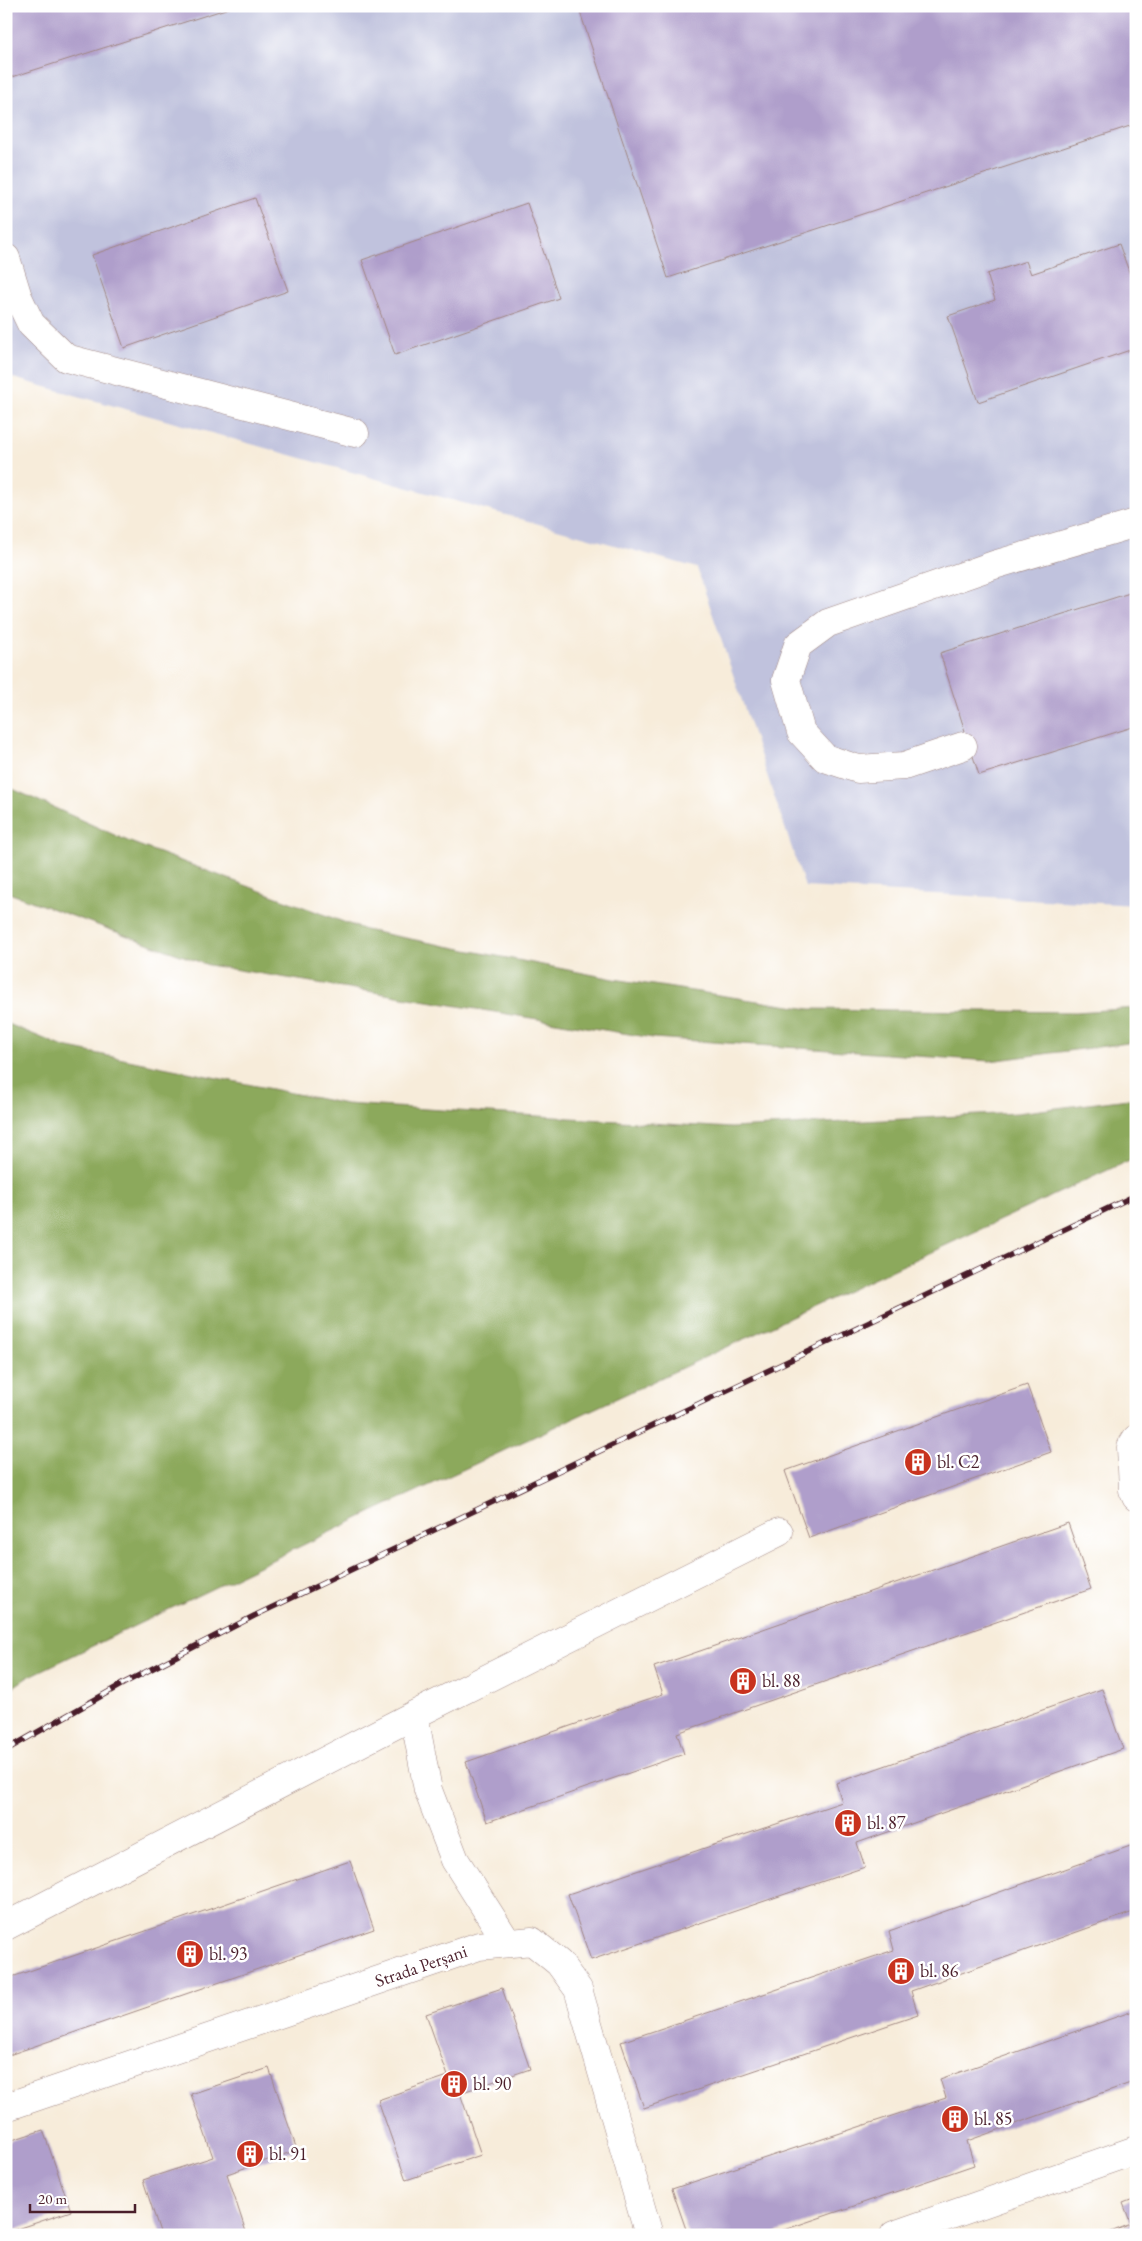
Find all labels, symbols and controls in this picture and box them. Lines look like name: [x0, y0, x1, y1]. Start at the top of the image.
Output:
building icon: bl. C2: [903, 1447, 933, 1477]
place label: bl. C2: [937, 1450, 980, 1473]
building icon: bl. 88: [728, 1666, 758, 1696]
place label: bl. 88: [762, 1669, 800, 1692]
building icon: bl. 87: [833, 1808, 863, 1838]
place label: bl. 87: [867, 1811, 906, 1834]
building icon: bl. 93: [175, 1939, 205, 1969]
street label: Strada Perșani: [372, 1939, 471, 1992]
place label: bl. 93: [209, 1942, 247, 1965]
building icon: bl. 86: [886, 1956, 916, 1986]
place label: bl. 86: [920, 1959, 959, 1982]
building icon: bl. 90: [439, 2069, 469, 2099]
place label: bl. 90: [473, 2072, 512, 2095]
building icon: bl. 85: [940, 2104, 970, 2134]
place label: bl. 85: [974, 2107, 1012, 2130]
building icon: bl. 91: [235, 2139, 265, 2169]
place label: bl. 91: [269, 2142, 307, 2165]
scale bar: [30, 2181, 135, 2213]
text: 20 m: [38, 2189, 67, 2208]

